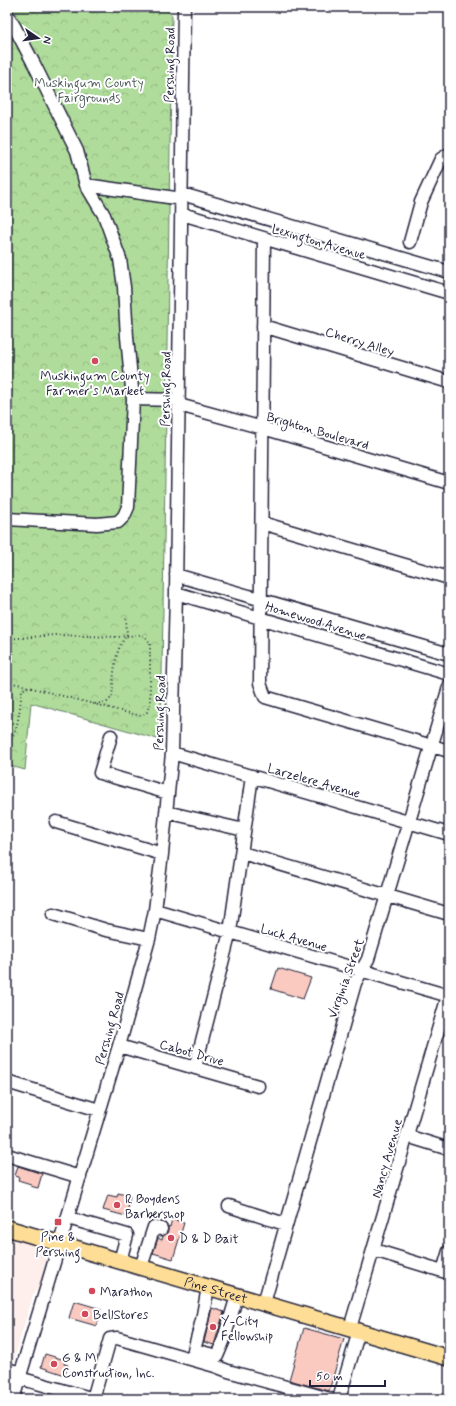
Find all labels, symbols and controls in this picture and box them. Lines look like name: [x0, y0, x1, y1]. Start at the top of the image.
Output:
north arrow: [18, 18, 58, 58]
street label: Pershing Road: [161, 27, 182, 103]
text: N: [39, 35, 54, 45]
park label: Muskingum County Fairgrounds: [34, 75, 144, 108]
street label: Lexington Avenue: [269, 221, 368, 266]
street label: Cherry Alley: [323, 324, 397, 361]
street label: Pershing Road: [157, 351, 178, 427]
marker: Muskingum County Farmer's Market: [90, 356, 100, 366]
place label: Muskingum County Farmer's Market: [40, 368, 150, 400]
street label: Brighton Boulevard: [264, 409, 371, 455]
street label: Homewood Avenue: [263, 598, 368, 645]
street label: Pershing Road: [151, 675, 172, 751]
street label: Larzelere Avenue: [265, 760, 362, 803]
street label: Luck Avenue: [258, 921, 329, 956]
street label: Virginia Street: [324, 936, 370, 1021]
street label: Pershing Road: [92, 990, 131, 1067]
street label: Cabot Drive: [157, 1036, 226, 1071]
street label: Nancy Avenue: [368, 1117, 407, 1200]
place label: R Boydens Barbershop: [125, 1191, 185, 1223]
marker: R Boydens Barbershop: [112, 1200, 122, 1210]
marker: Pine & Pershing: [53, 1217, 63, 1227]
place label: Pine & Pershing: [36, 1229, 80, 1263]
place label: D & D Bait: [179, 1231, 239, 1248]
marker: D & D Bait: [166, 1233, 176, 1243]
street label: Pine Street: [182, 1274, 249, 1308]
place label: Marathon: [100, 1284, 153, 1301]
marker: Marathon: [87, 1286, 97, 1296]
place label: BellStores: [93, 1307, 149, 1324]
marker: BellStores: [80, 1309, 90, 1319]
place label: Y-City Fellowship: [221, 1313, 273, 1345]
marker: Y-City Fellowship: [208, 1322, 218, 1332]
place label: G & M Construction, Inc.: [62, 1350, 155, 1382]
marker: G & M Construction, Inc.: [49, 1359, 59, 1369]
scale bar: [310, 1362, 385, 1388]
text: 50 m: [316, 1369, 343, 1385]

